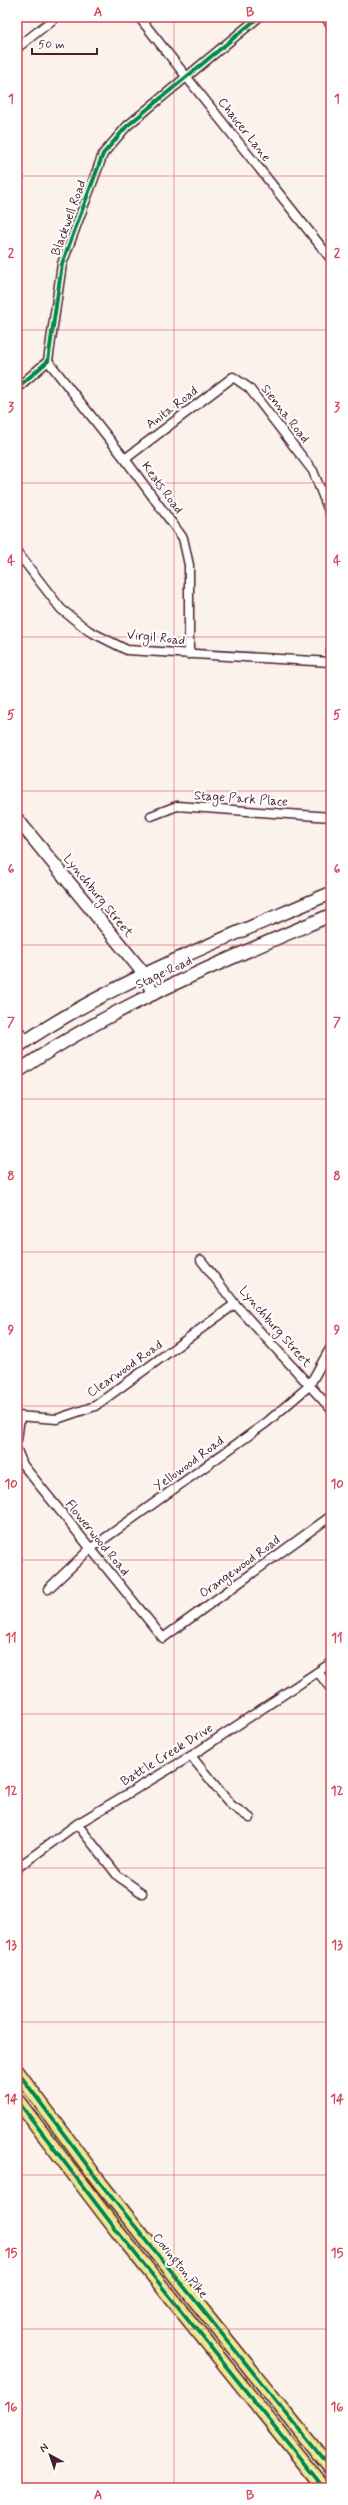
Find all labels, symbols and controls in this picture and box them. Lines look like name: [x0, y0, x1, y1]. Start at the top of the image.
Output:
text: A: [94, 4, 102, 21]
text: B: [246, 4, 255, 21]
scale bar: [32, 30, 97, 56]
text: 50 m: [38, 37, 65, 53]
text: 1: [8, 91, 14, 108]
text: 1: [334, 91, 340, 108]
street label: Chaucer Lane: [214, 94, 274, 166]
street label: Blackwell Road: [47, 178, 91, 258]
text: 2: [8, 245, 15, 262]
text: 2: [334, 245, 341, 262]
street label: Sienna Road: [257, 381, 313, 447]
street label: Anita Road: [143, 383, 201, 433]
text: 3: [8, 399, 14, 416]
text: 3: [334, 399, 340, 416]
street label: Keats Road: [137, 458, 187, 518]
text: 4: [7, 553, 15, 570]
text: 4: [333, 553, 341, 570]
street label: Virgil Road: [126, 626, 186, 651]
text: 5: [7, 707, 15, 724]
text: 5: [333, 707, 341, 724]
street label: Stage Park Place: [193, 787, 289, 812]
street label: Lynchburg Street: [58, 851, 137, 942]
text: 6: [8, 861, 15, 878]
text: 6: [334, 861, 341, 878]
street label: Stage Road: [133, 953, 195, 994]
text: 7: [7, 1014, 15, 1031]
text: 7: [333, 1014, 341, 1031]
text: 8: [7, 1168, 15, 1185]
text: 8: [333, 1168, 341, 1185]
street label: Lynchburg Street: [234, 1283, 315, 1372]
text: 9: [8, 1322, 15, 1339]
text: 9: [334, 1322, 341, 1339]
street label: Clearwood Road: [84, 1337, 166, 1401]
street label: Yellowood Road: [150, 1433, 228, 1495]
text: 10: [4, 1476, 18, 1493]
text: 10: [330, 1476, 344, 1493]
street label: Flowerwood Road: [61, 1496, 133, 1580]
street label: Orangewood Road: [196, 1532, 284, 1603]
text: 11: [5, 1630, 17, 1647]
text: 11: [331, 1630, 343, 1647]
street label: Battle Creek Drive: [118, 1720, 217, 1790]
text: 12: [5, 1783, 17, 1800]
text: 12: [331, 1783, 343, 1800]
text: 13: [5, 1937, 17, 1954]
text: 13: [331, 1937, 343, 1954]
text: 14: [4, 2091, 18, 2108]
text: 14: [330, 2091, 344, 2108]
street label: Covington Pike: [147, 2230, 212, 2303]
text: 15: [5, 2245, 17, 2262]
text: 15: [331, 2245, 343, 2262]
text: 16: [4, 2399, 18, 2416]
text: 16: [330, 2399, 344, 2416]
north arrow: [30, 2435, 70, 2475]
text: N: [37, 2440, 52, 2456]
text: A: [94, 2487, 102, 2504]
text: B: [246, 2487, 255, 2504]

